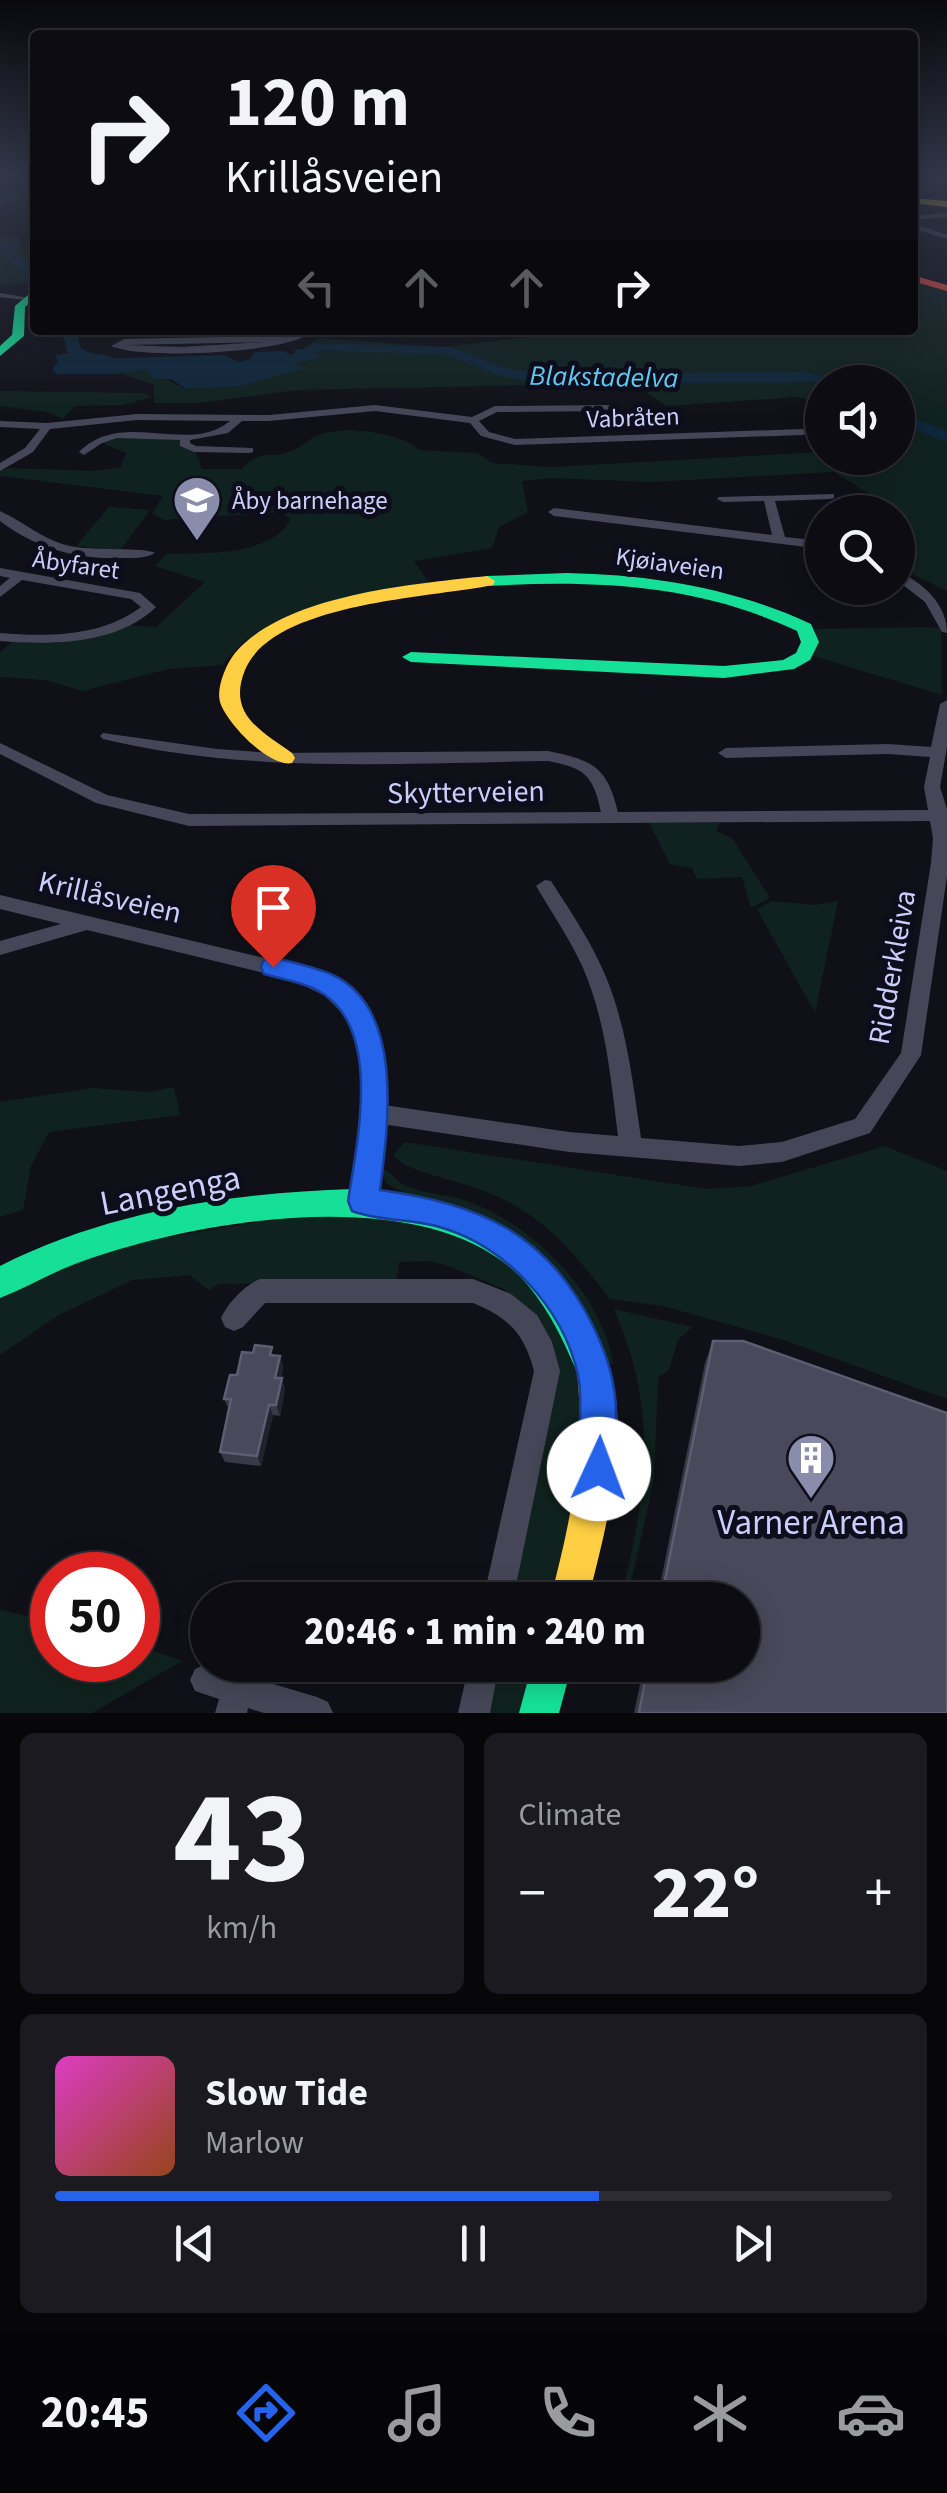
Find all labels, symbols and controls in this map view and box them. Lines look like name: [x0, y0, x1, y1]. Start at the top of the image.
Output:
text: 120 m: [225, 53, 410, 153]
icon: right: [60, 70, 190, 200]
text: Krillåsveien: [225, 146, 443, 210]
icon: left: [289, 260, 344, 315]
icon: ahead: [394, 260, 449, 315]
icon: ahead: [499, 260, 554, 315]
icon: right: [604, 260, 659, 315]
water label: Blakstadelva: [529, 356, 679, 398]
map controls: [805, 365, 915, 605]
button: sound: [805, 365, 915, 475]
street label: Vabråten: [586, 398, 680, 438]
school or university icon: Åby barnehage: [171, 474, 223, 542]
place label: Åby barnehage: [232, 483, 388, 519]
button: search: [805, 495, 915, 605]
street label: Kjøiaveien: [613, 539, 726, 589]
street label: Åbyfaret: [30, 541, 122, 589]
street label: Skytterveien: [387, 770, 545, 815]
street label: Krillåsveien: [34, 860, 186, 935]
pin: [231, 865, 316, 968]
icon: arrive: [246, 880, 301, 935]
street label: Ridderkleiva: [858, 886, 927, 1048]
street label: Langenga: [96, 1153, 245, 1229]
position arrow: [547, 1417, 651, 1521]
building icon: Varner Arena: [785, 1432, 837, 1500]
place label: Varner Arena: [717, 1498, 905, 1548]
speed limit sign: 50: [30, 1552, 160, 1682]
text: 20:46 · 1 min · 240 m: [304, 1605, 646, 1659]
text: 43: [173, 1747, 310, 1932]
text: Climate: [519, 1792, 621, 1838]
text: 22°: [651, 1840, 759, 1947]
text: −: [519, 1855, 546, 1933]
text: +: [865, 1855, 892, 1933]
text: km/h: [206, 1905, 277, 1951]
text: Slow Tide: [205, 2066, 368, 2120]
text: Marlow: [205, 2120, 304, 2166]
icon: previous: [167, 2216, 222, 2271]
icon: pause: [446, 2216, 501, 2271]
icon: next: [725, 2216, 780, 2271]
icon: directions: [231, 2378, 301, 2448]
icon: music: [382, 2378, 452, 2448]
icon: phone: [533, 2378, 603, 2448]
icon: climate: [685, 2378, 755, 2448]
icon: car: [836, 2378, 906, 2448]
text: 20:45: [41, 2381, 149, 2445]

